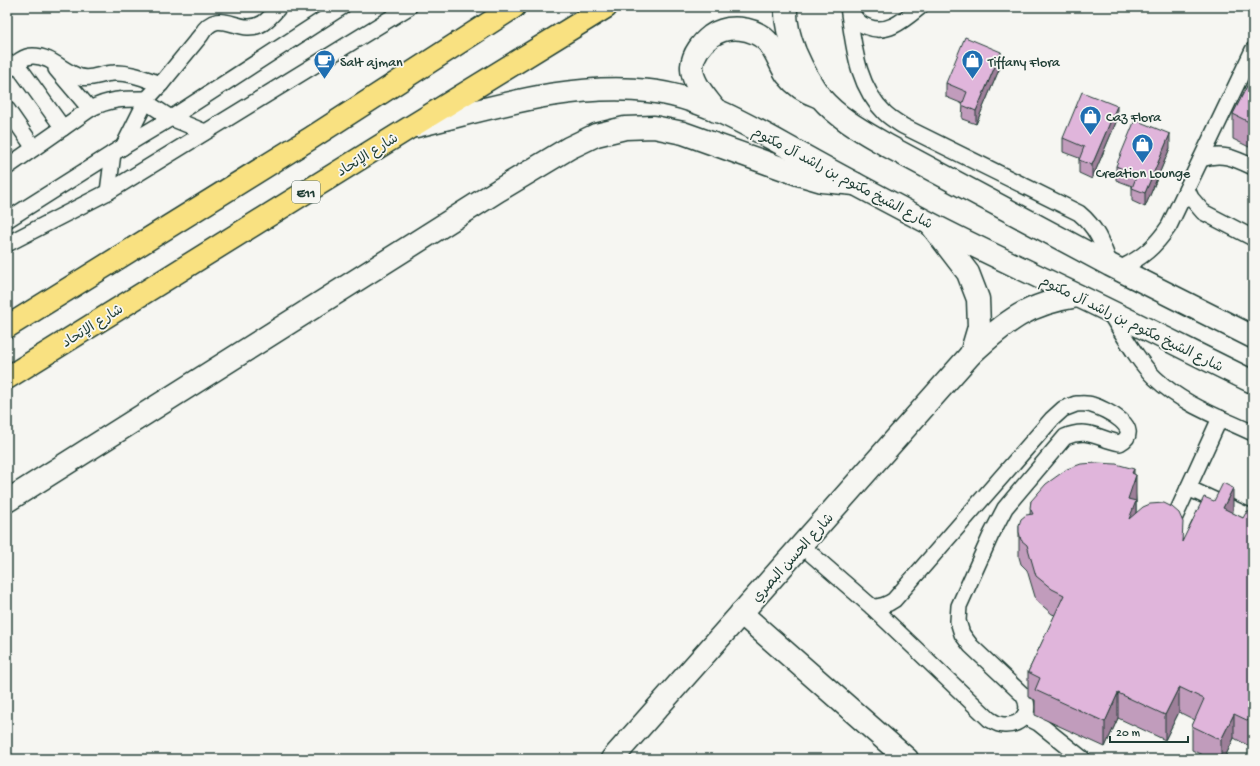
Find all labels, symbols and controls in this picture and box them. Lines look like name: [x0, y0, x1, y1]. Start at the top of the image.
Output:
cafe icon: Salt ajman: [312, 48, 338, 81]
shop icon: Tiffany Flora: [960, 48, 986, 81]
place label: Salt ajman: [340, 55, 403, 72]
place label: Tiffany Flora: [987, 55, 1061, 72]
shop icon: Caz Flora: [1077, 103, 1103, 136]
place label: Caz Flora: [1106, 110, 1162, 127]
street label: شارع الشيخ مكتوم بن راشد آل مكتوم: [748, 123, 935, 235]
street label: شارع الإتحاد: [334, 131, 402, 182]
shop icon: Creation Lounge: [1130, 131, 1156, 164]
place label: Creation Lounge: [1096, 166, 1191, 183]
road number: E11: [292, 181, 320, 203]
street label: شارع الشيخ مكتوم بن راشد آل مكتوم: [1036, 272, 1226, 378]
street label: شارع الإتحاد: [59, 302, 127, 353]
street label: شارع الحسن البصري: [749, 510, 838, 607]
scale bar: [1110, 718, 1188, 744]
text: 20 m: [1116, 727, 1141, 741]

